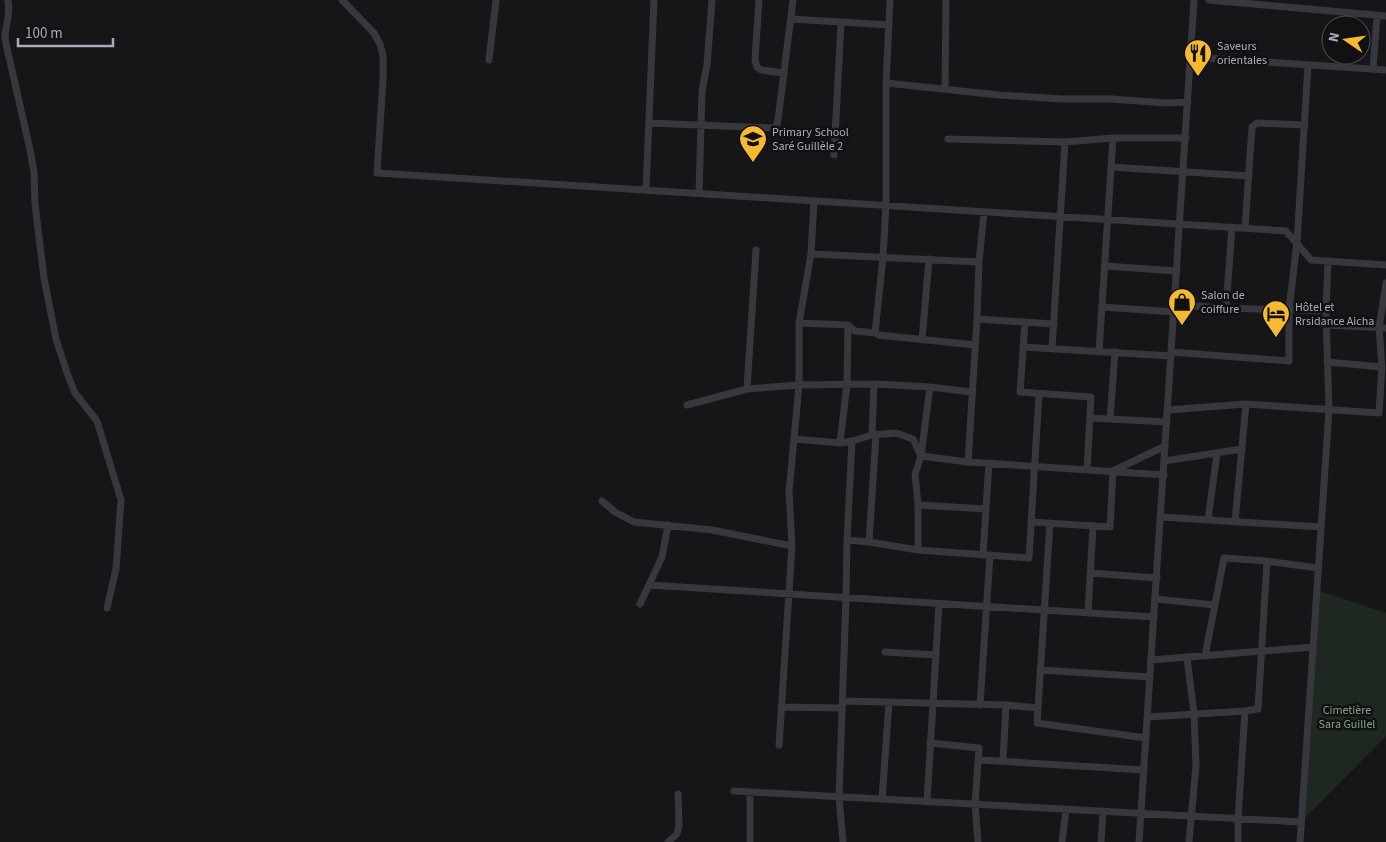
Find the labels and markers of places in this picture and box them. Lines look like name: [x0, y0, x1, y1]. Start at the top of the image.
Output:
restaurant icon: Saveurs orientales: [1183, 38, 1213, 77]
place label: Saveurs orientales: [1217, 38, 1267, 69]
school or university icon: Primary School Saré Guillèle 2: [738, 124, 768, 163]
place label: Primary School Saré Guillèle 2: [772, 124, 849, 155]
shop icon: Salon de coiffure: [1167, 287, 1197, 326]
place label: Salon de coiffure: [1201, 287, 1245, 318]
hotel icon: Hôtel et Rrsidance Aicha: [1261, 299, 1291, 338]
place label: Hôtel et Rrsidance Aicha: [1295, 299, 1374, 330]

